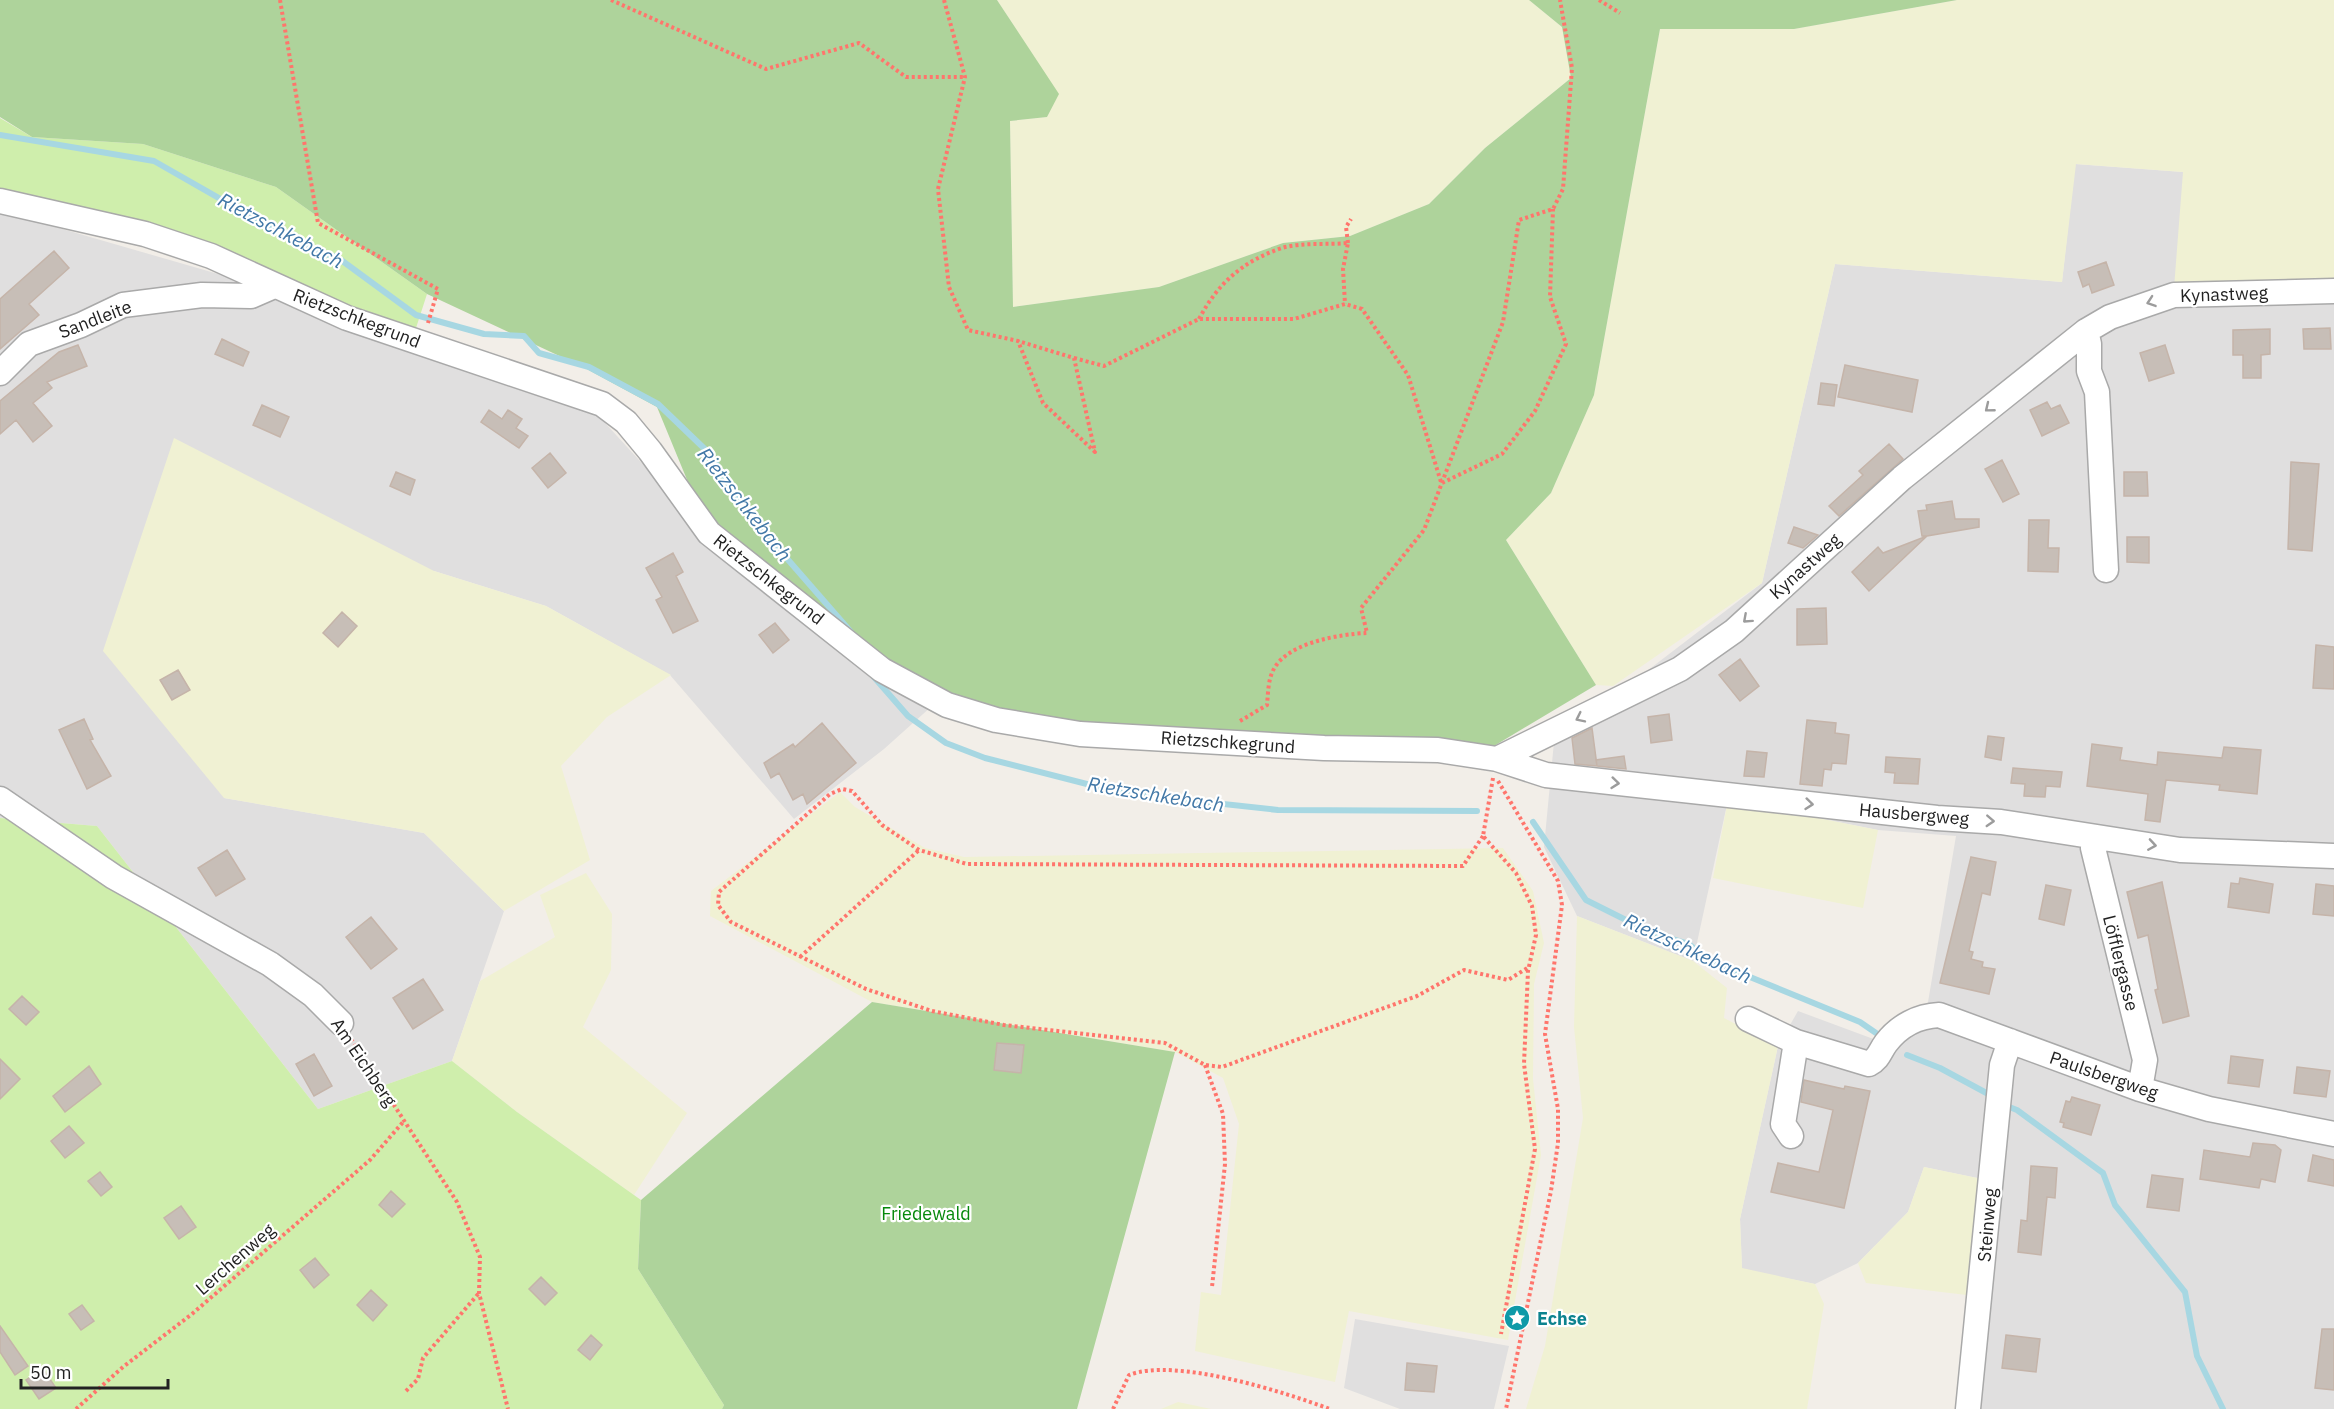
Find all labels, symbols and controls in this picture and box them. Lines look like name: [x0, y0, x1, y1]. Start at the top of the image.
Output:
water label: Rietzschkebach: [214, 186, 348, 274]
street label: Kynastweg: [2180, 281, 2269, 307]
street label: Rietzschkegrund: [290, 283, 424, 353]
street label: Sandleite: [55, 295, 135, 343]
one-way arrow: [2146, 295, 2157, 308]
one-way arrow: [1985, 401, 1996, 412]
water label: Rietzschkebach: [692, 441, 798, 567]
street label: Rietzschkegrund: [709, 528, 829, 630]
street label: Kynastweg: [1765, 528, 1846, 604]
one-way arrow: [1744, 612, 1754, 623]
one-way arrow: [1576, 711, 1587, 723]
street label: Rietzschkegrund: [1160, 726, 1296, 758]
water label: Rietzschkebach: [1086, 770, 1226, 818]
one-way arrow: [1611, 776, 1620, 789]
one-way arrow: [1804, 797, 1814, 810]
street label: Hausbergweg: [1858, 798, 1971, 830]
one-way arrow: [1985, 815, 1994, 828]
one-way arrow: [2148, 839, 2157, 851]
water label: Rietzschkebach: [1620, 907, 1756, 989]
street label: Löfflergasse: [2098, 913, 2144, 1013]
street label: Am Eichberg: [326, 1013, 402, 1111]
street label: Paulsbergweg: [2047, 1046, 2162, 1105]
street label: Steinweg: [1972, 1186, 2002, 1263]
park label: Friedewald: [881, 1202, 971, 1225]
street label: Lerchenweg: [191, 1218, 280, 1300]
place icon: Echse: [1502, 1303, 1532, 1333]
place label: Echse: [1537, 1307, 1587, 1330]
scale bar: [21, 1352, 168, 1390]
text: 50 m: [30, 1361, 72, 1384]

